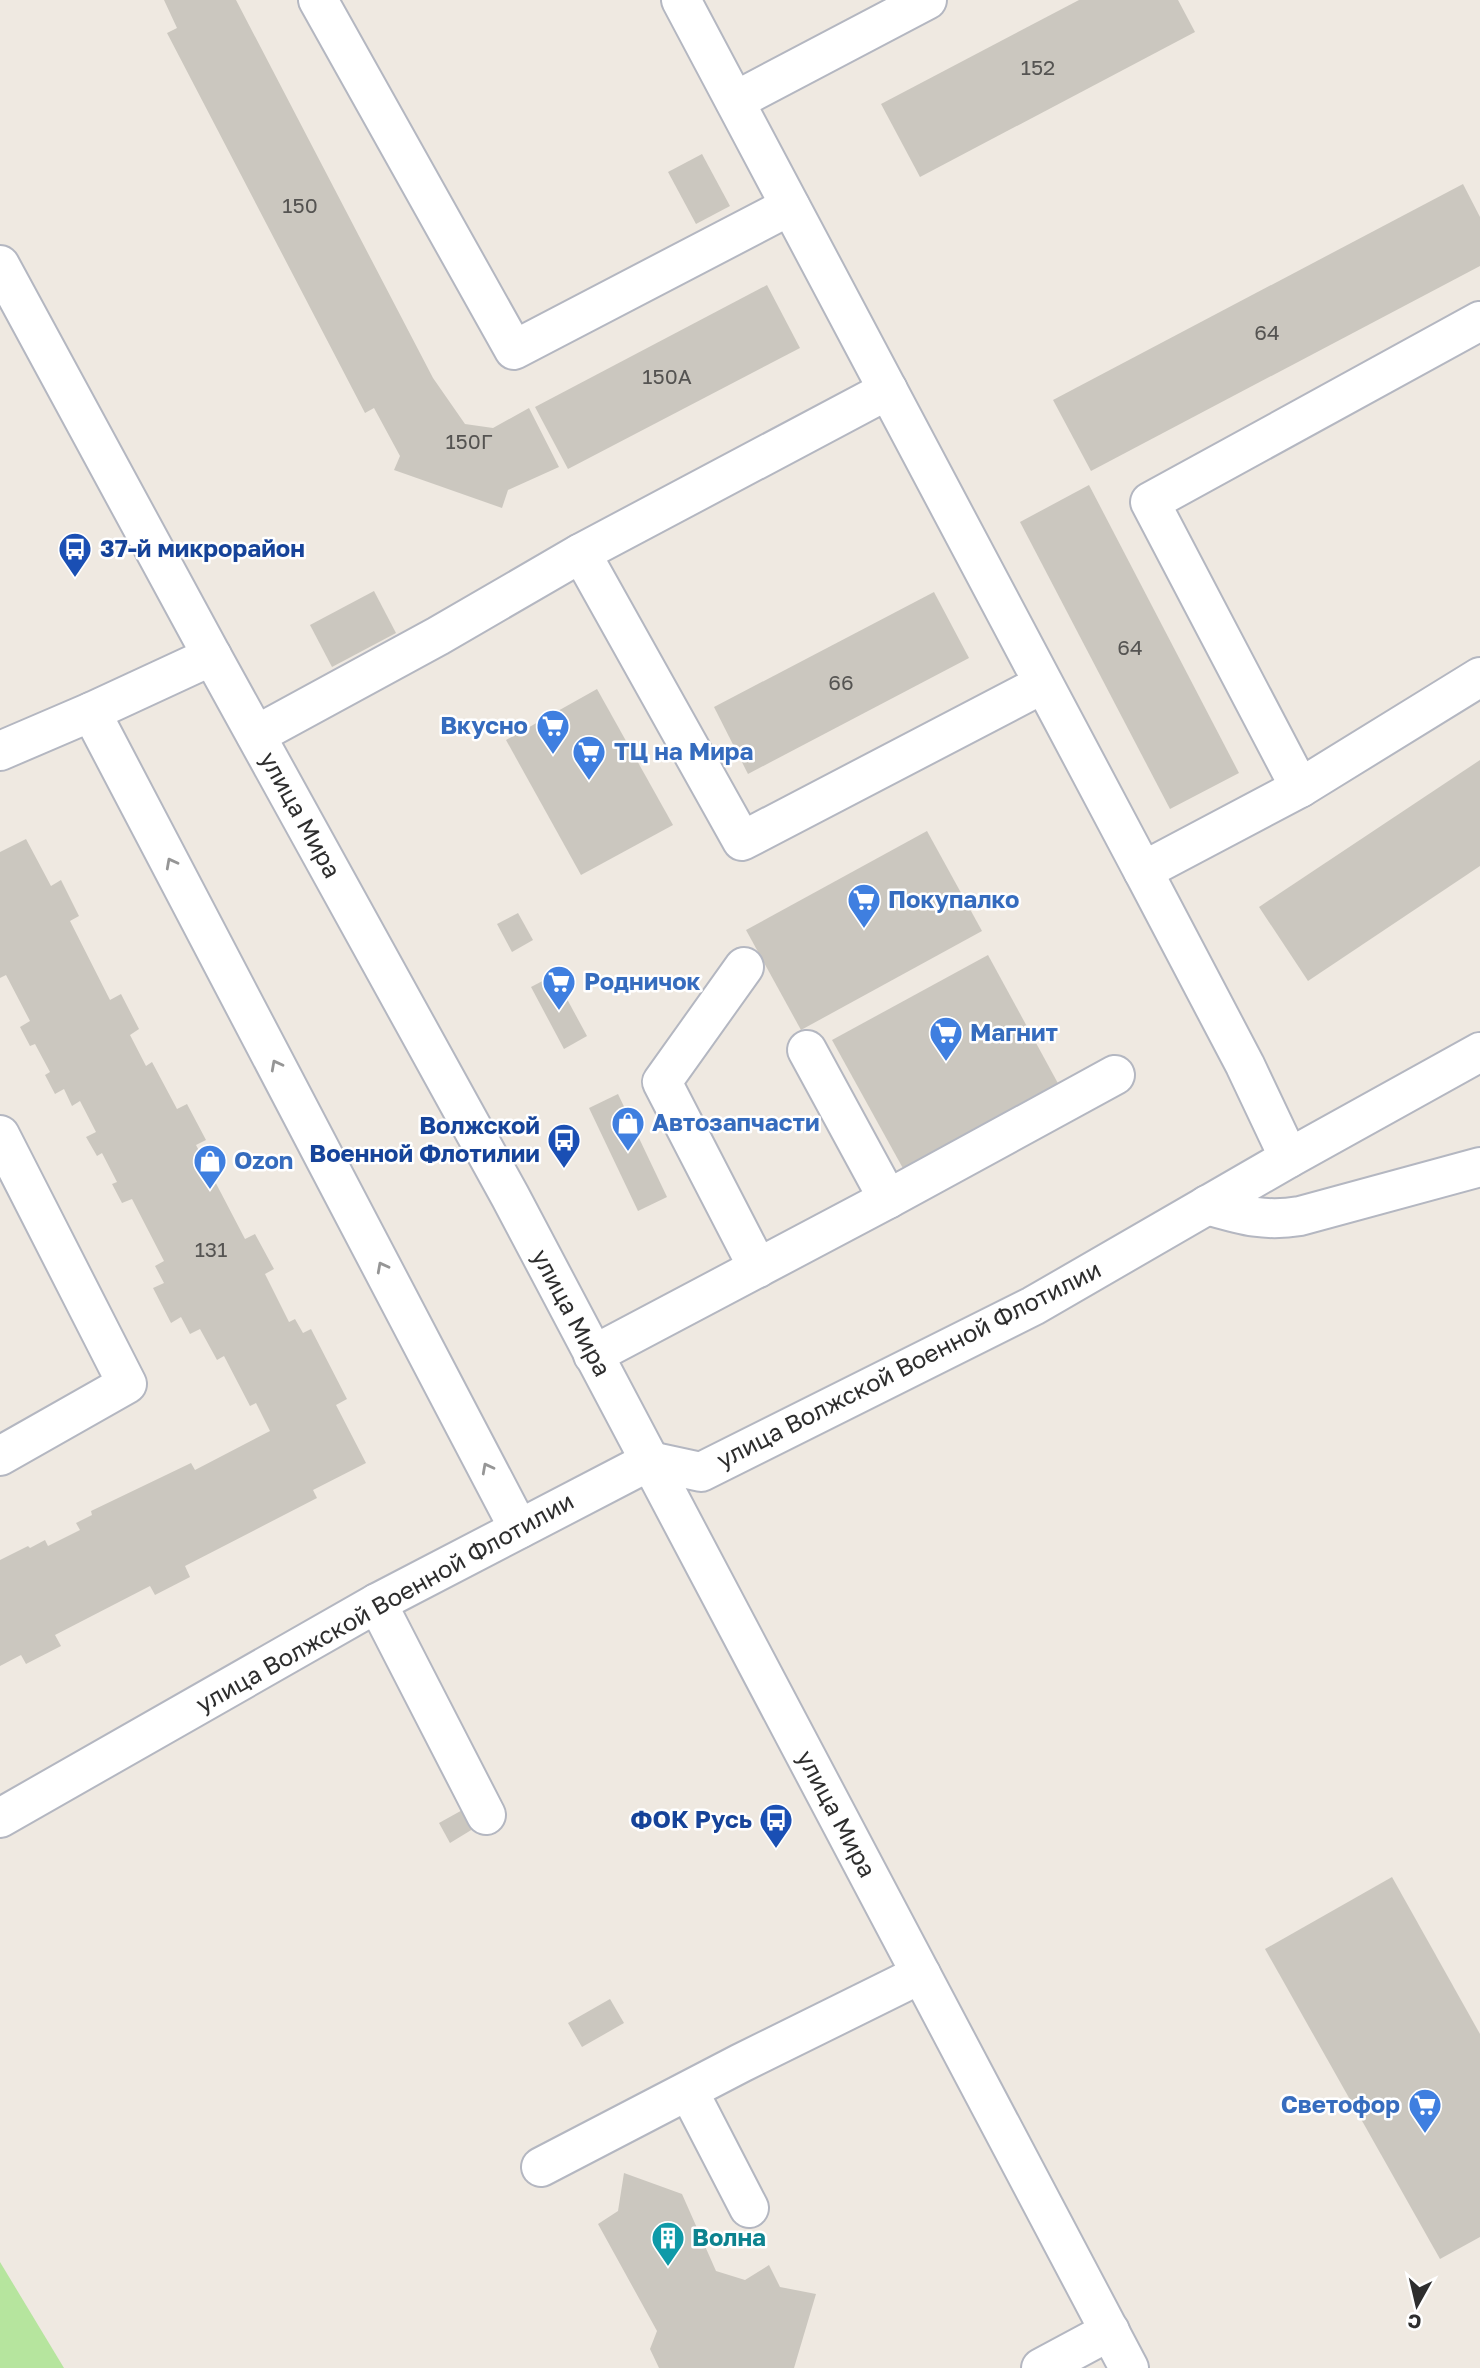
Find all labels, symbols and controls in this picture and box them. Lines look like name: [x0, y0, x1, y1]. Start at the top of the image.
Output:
house number: 152: [1021, 54, 1055, 80]
house number: 150: [282, 192, 318, 218]
house number: 64: [1254, 319, 1280, 345]
house number: 150А: [642, 363, 692, 389]
house number: 150Г: [445, 428, 493, 454]
bus stop icon: 37-й микрорайон: [56, 530, 94, 579]
place label: 37-й микрорайон: [100, 533, 305, 562]
house number: 64: [1117, 634, 1143, 660]
house number: 66: [828, 669, 854, 695]
supermarket icon: Вкусно: [534, 707, 572, 756]
place label: Вкусно: [440, 710, 528, 739]
supermarket icon: ТЦ на Мира: [570, 733, 608, 782]
place label: ТЦ на Мира: [614, 736, 754, 765]
street label: улица Мира: [255, 746, 348, 882]
one-way arrow: [165, 858, 179, 871]
supermarket icon: Покупалко: [845, 881, 883, 930]
place label: Покупалко: [888, 884, 1019, 913]
supermarket icon: Родничок: [540, 963, 578, 1012]
place label: Родничок: [584, 966, 701, 995]
supermarket icon: Магнит: [927, 1014, 965, 1063]
place label: Магнит: [970, 1017, 1058, 1046]
one-way arrow: [271, 1060, 284, 1072]
shop icon: Автозапчасти: [609, 1104, 647, 1153]
place label: Автозапчасти: [652, 1107, 820, 1136]
place label: Волжской Военной Флотилии: [309, 1110, 540, 1167]
bus stop icon: Волжской Военной Флотилии: [545, 1121, 583, 1170]
shop icon: Ozon: [191, 1142, 229, 1191]
place label: Ozon: [234, 1145, 293, 1174]
house number: 131: [195, 1236, 227, 1262]
street label: улица Мира: [527, 1244, 618, 1381]
street label: улица Волжской Военной Флотилии: [711, 1254, 1105, 1474]
one-way arrow: [376, 1261, 390, 1274]
one-way arrow: [482, 1463, 495, 1475]
street label: улица Волжской Военной Флотилии: [190, 1485, 578, 1718]
street label: улица Мира: [792, 1745, 883, 1882]
bus stop icon: ФОК Русь: [757, 1801, 795, 1850]
place label: ФОК Русь: [630, 1804, 752, 1833]
supermarket icon: Светофор: [1406, 2086, 1444, 2135]
place label: Светофор: [1281, 2089, 1400, 2118]
building icon: Волна: [649, 2219, 687, 2268]
place label: Волна: [692, 2222, 766, 2251]
north arrow: [1382, 2270, 1452, 2340]
text: С: [1406, 2310, 1423, 2335]

